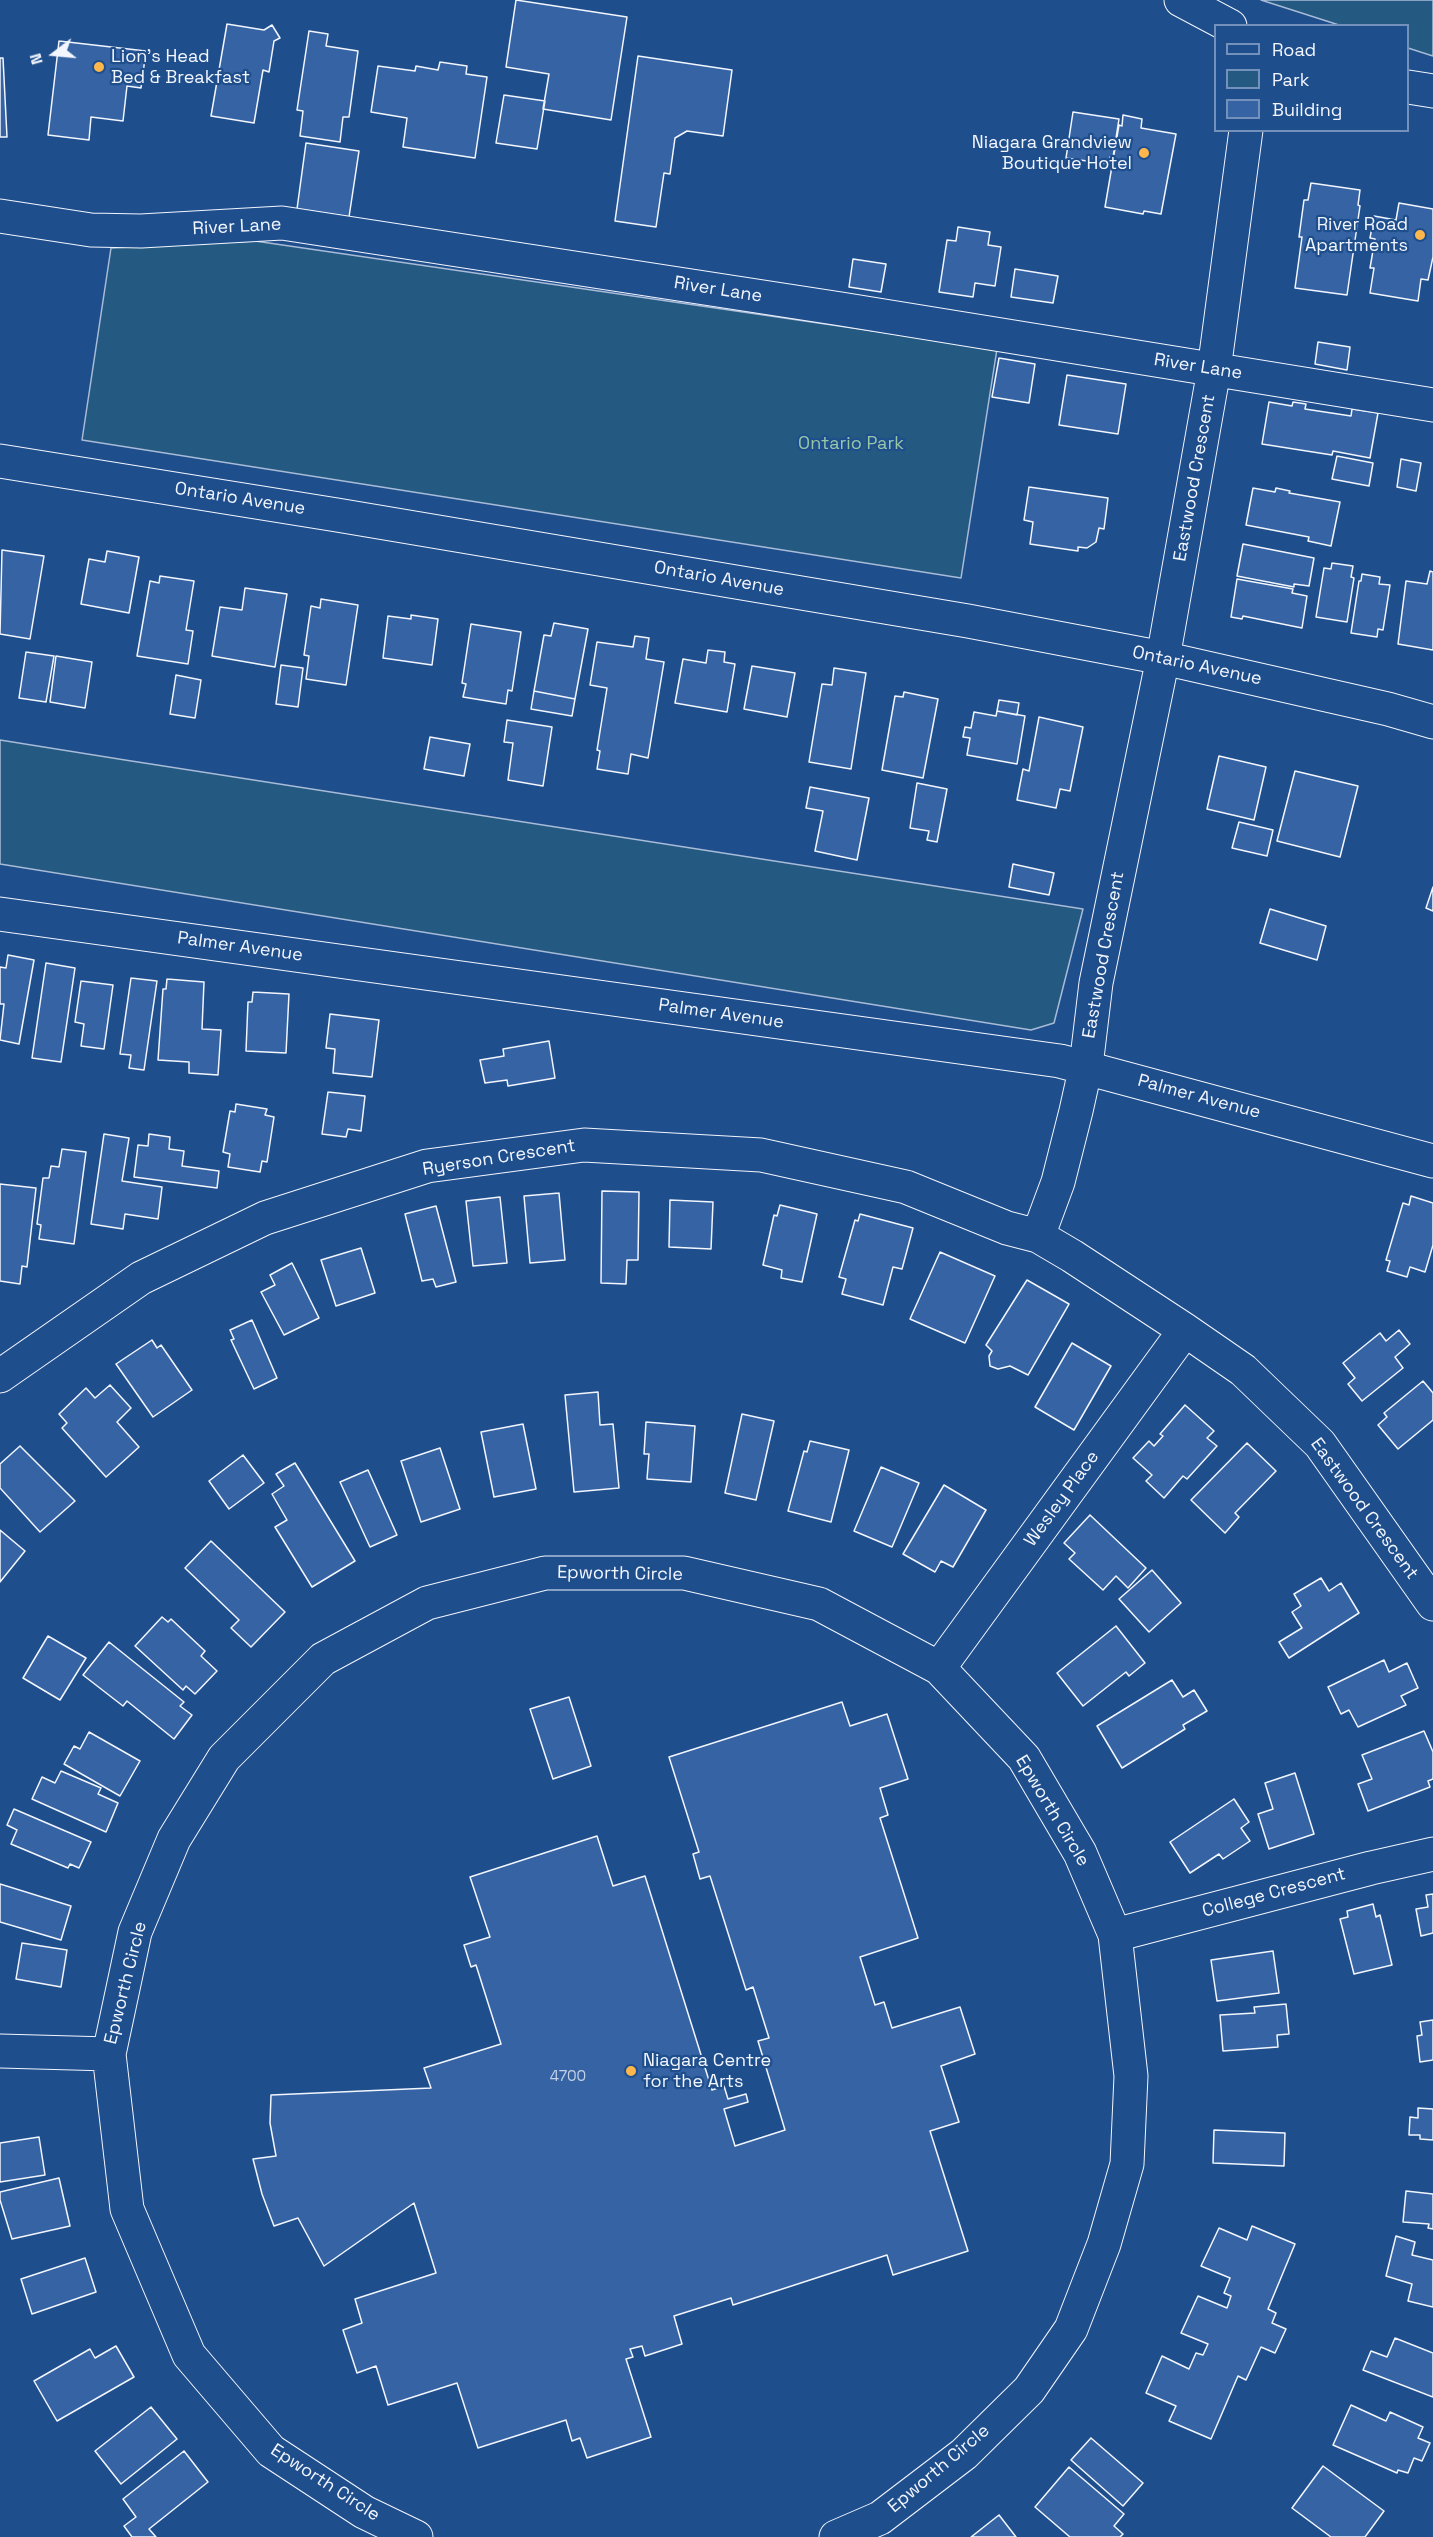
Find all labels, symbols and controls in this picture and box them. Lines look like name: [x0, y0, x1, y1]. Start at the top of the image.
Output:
north arrow: [24, 24, 84, 84]
legend: [1214, 24, 1409, 132]
text: Road: [1272, 38, 1316, 61]
place label: Lion’s Head Bed & Breakfast: [111, 46, 250, 88]
text: N: [25, 51, 48, 67]
marker: Lion’s Head Bed & Breakfast: [92, 60, 106, 74]
text: Park: [1272, 68, 1309, 91]
text: Building: [1272, 98, 1342, 121]
place label: Niagara Grandview Boutique Hotel: [972, 132, 1132, 174]
marker: Niagara Grandview Boutique Hotel: [1137, 146, 1151, 160]
street label: River Lane: [192, 214, 282, 240]
place label: River Road Apartments: [1305, 214, 1408, 256]
marker: River Road Apartments: [1413, 228, 1427, 242]
street label: River Lane: [672, 272, 764, 308]
street label: River Lane: [1152, 349, 1244, 385]
street label: Eastwood Crescent: [1170, 393, 1220, 563]
park label: Ontario Park: [798, 433, 904, 455]
street label: Ontario Avenue: [173, 478, 307, 520]
street label: Ontario Avenue: [652, 557, 786, 601]
street label: Ontario Avenue: [1130, 642, 1264, 690]
street label: Eastwood Crescent: [1079, 870, 1129, 1040]
street label: Palmer Avenue: [176, 928, 304, 966]
street label: Palmer Avenue: [657, 995, 785, 1033]
street label: Palmer Avenue: [1135, 1070, 1263, 1124]
street label: Ryerson Crescent: [421, 1135, 577, 1181]
street label: Eastwood Crescent: [1306, 1434, 1422, 1584]
street label: Wesley Place: [1020, 1447, 1104, 1551]
street label: Epworth Circle: [557, 1562, 683, 1586]
street label: Epworth Circle: [1010, 1751, 1094, 1871]
street label: College Crescent: [1200, 1863, 1348, 1923]
street label: Epworth Circle: [100, 1919, 152, 2047]
place label: Niagara Centre for the Arts: [643, 2050, 771, 2092]
marker: Niagara Centre for the Arts: [624, 2064, 638, 2078]
house number: 4700: [550, 2068, 586, 2086]
street label: Epworth Circle: [884, 2420, 994, 2518]
street label: Epworth Circle: [266, 2440, 384, 2526]

